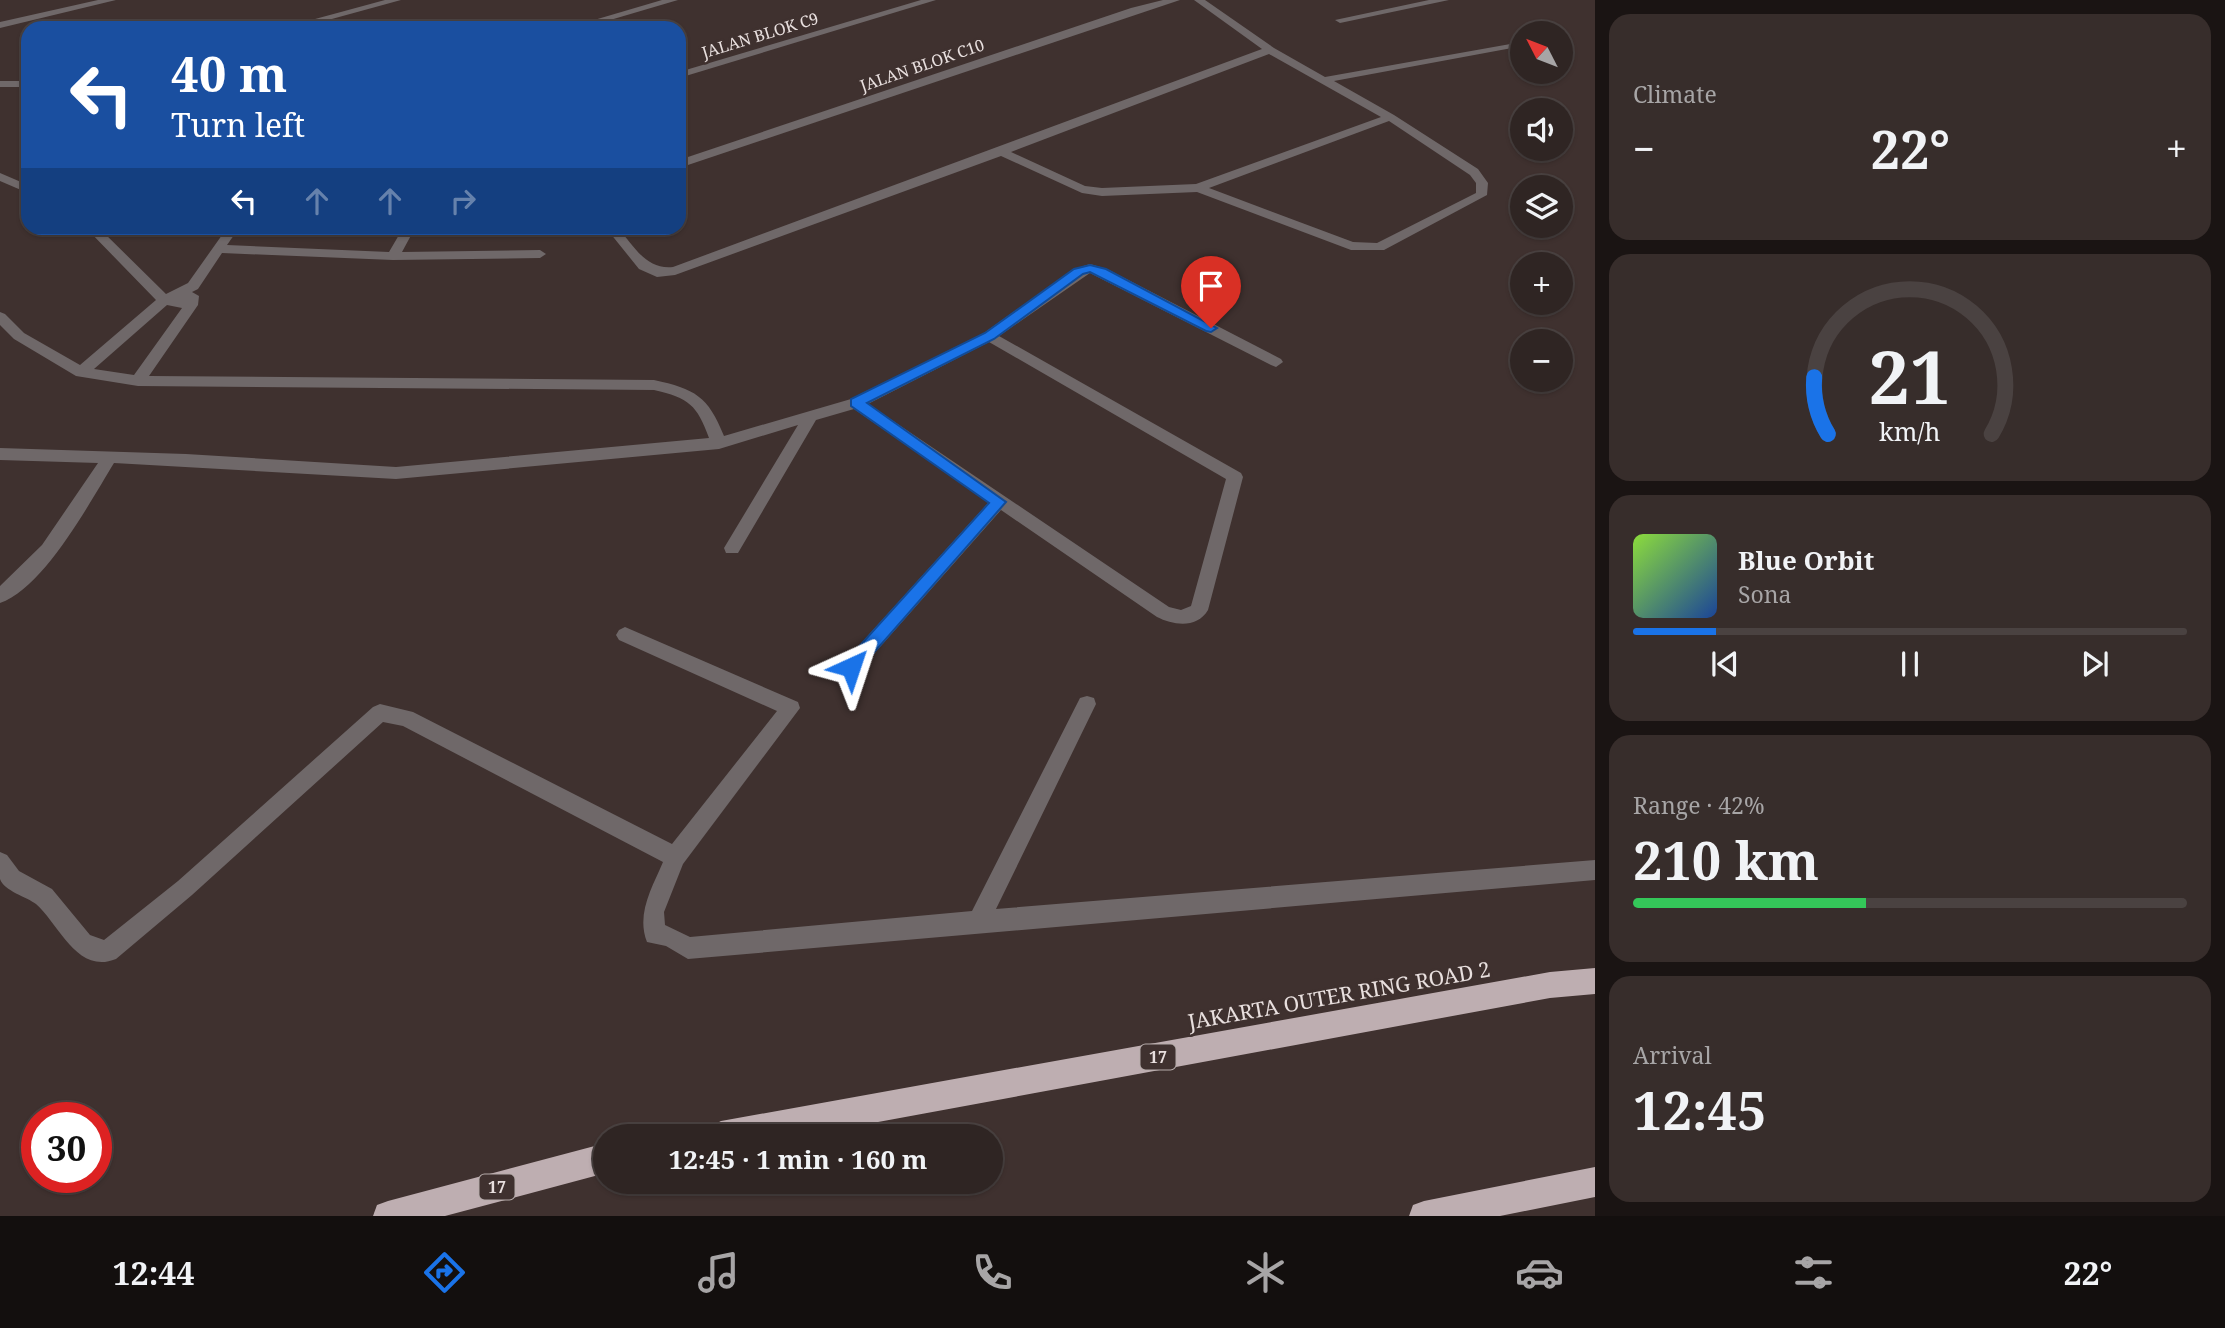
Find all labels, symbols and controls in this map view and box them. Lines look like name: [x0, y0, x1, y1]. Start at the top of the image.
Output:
street label: JALAN BLOK C9: [698, 7, 821, 64]
north arrow: [1510, 21, 1573, 84]
map controls: [1510, 21, 1573, 392]
street label: JALAN BLOK C10: [856, 33, 987, 97]
text: 40 m: [171, 40, 287, 106]
icon: left: [56, 49, 147, 140]
text: Climate: [1633, 78, 1717, 110]
button: sound: [1510, 98, 1573, 161]
text: Turn left: [171, 103, 305, 146]
text: 22°: [1871, 113, 1950, 184]
text: −: [1633, 122, 1655, 174]
text: +: [2166, 122, 2187, 174]
button: layers: [1510, 175, 1573, 238]
icon: left: [225, 182, 263, 220]
icon: ahead: [298, 182, 336, 220]
icon: ahead: [371, 182, 409, 220]
icon: right: [444, 182, 482, 220]
button: +: [1510, 252, 1573, 315]
pin: [1181, 256, 1241, 328]
icon: arrive: [1192, 267, 1230, 305]
text: 21: [1869, 326, 1951, 425]
button: −: [1510, 329, 1573, 392]
text: km/h: [1879, 413, 1941, 447]
text: Blue Orbit: [1738, 542, 1874, 578]
text: Sona: [1738, 578, 1792, 610]
position arrow: [814, 630, 888, 704]
icon: previous: [1706, 645, 1744, 683]
icon: pause: [1891, 645, 1929, 683]
icon: next: [2076, 645, 2114, 683]
text: Range · 42%: [1633, 789, 1765, 821]
text: 210 km: [1633, 824, 1819, 895]
street label: JAKARTA OUTER RING ROAD 2: [1185, 955, 1492, 1036]
text: Arrival: [1633, 1039, 1712, 1071]
road number: 17: [1140, 1044, 1176, 1070]
text: 12:45: [1633, 1074, 1766, 1145]
speed limit sign: 30: [21, 1102, 112, 1193]
text: 12:45 · 1 min · 160 m: [668, 1141, 928, 1177]
road number: 17: [480, 1175, 514, 1200]
icon: directions: [420, 1248, 469, 1297]
icon: music: [694, 1248, 743, 1297]
icon: phone: [968, 1248, 1017, 1297]
icon: climate: [1241, 1248, 1290, 1297]
icon: car: [1515, 1248, 1564, 1297]
icon: filters: [1789, 1248, 1838, 1297]
text: 12:44: [112, 1251, 195, 1294]
text: 22°: [2063, 1251, 2112, 1294]

